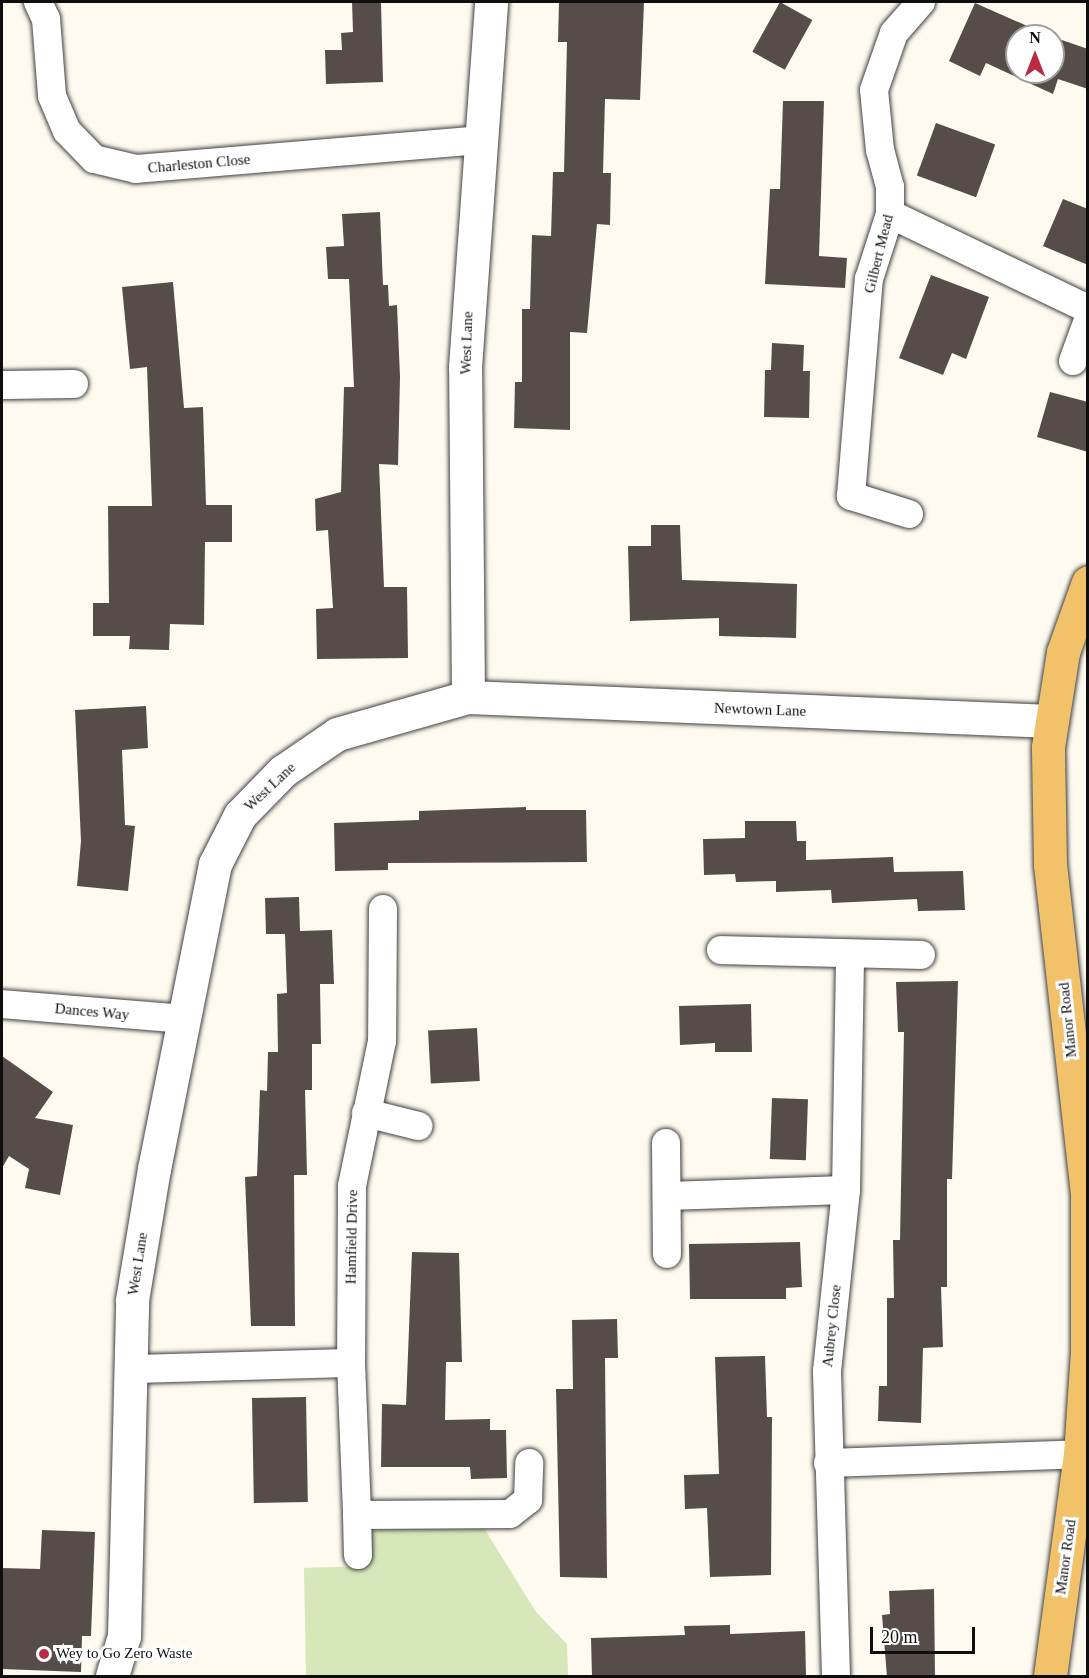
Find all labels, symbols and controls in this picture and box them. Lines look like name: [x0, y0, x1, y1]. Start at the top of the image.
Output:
north arrow: [1005, 24, 1065, 84]
text: N: [1029, 29, 1041, 46]
street label: Charleston Close: [147, 151, 251, 177]
street label: Gilbert Mead: [861, 213, 897, 295]
street label: West Lane: [457, 311, 477, 375]
street label: Newtown Lane: [714, 699, 806, 721]
street label: West Lane: [241, 759, 299, 815]
street label: Manor Road: [1055, 982, 1081, 1058]
street label: Dances Way: [54, 1000, 130, 1024]
street label: Hamfield Drive: [342, 1190, 362, 1284]
street label: West Lane: [124, 1231, 152, 1297]
street label: Aubrey Close: [819, 1284, 845, 1368]
street label: Manor Road: [1052, 1518, 1080, 1596]
scale bar: [873, 1615, 978, 1653]
text: 20 m: [881, 1627, 918, 1647]
place label: Wey to Go Zero Waste: [56, 1645, 193, 1663]
marker: Wey to Go Zero Waste: [37, 1647, 51, 1661]

